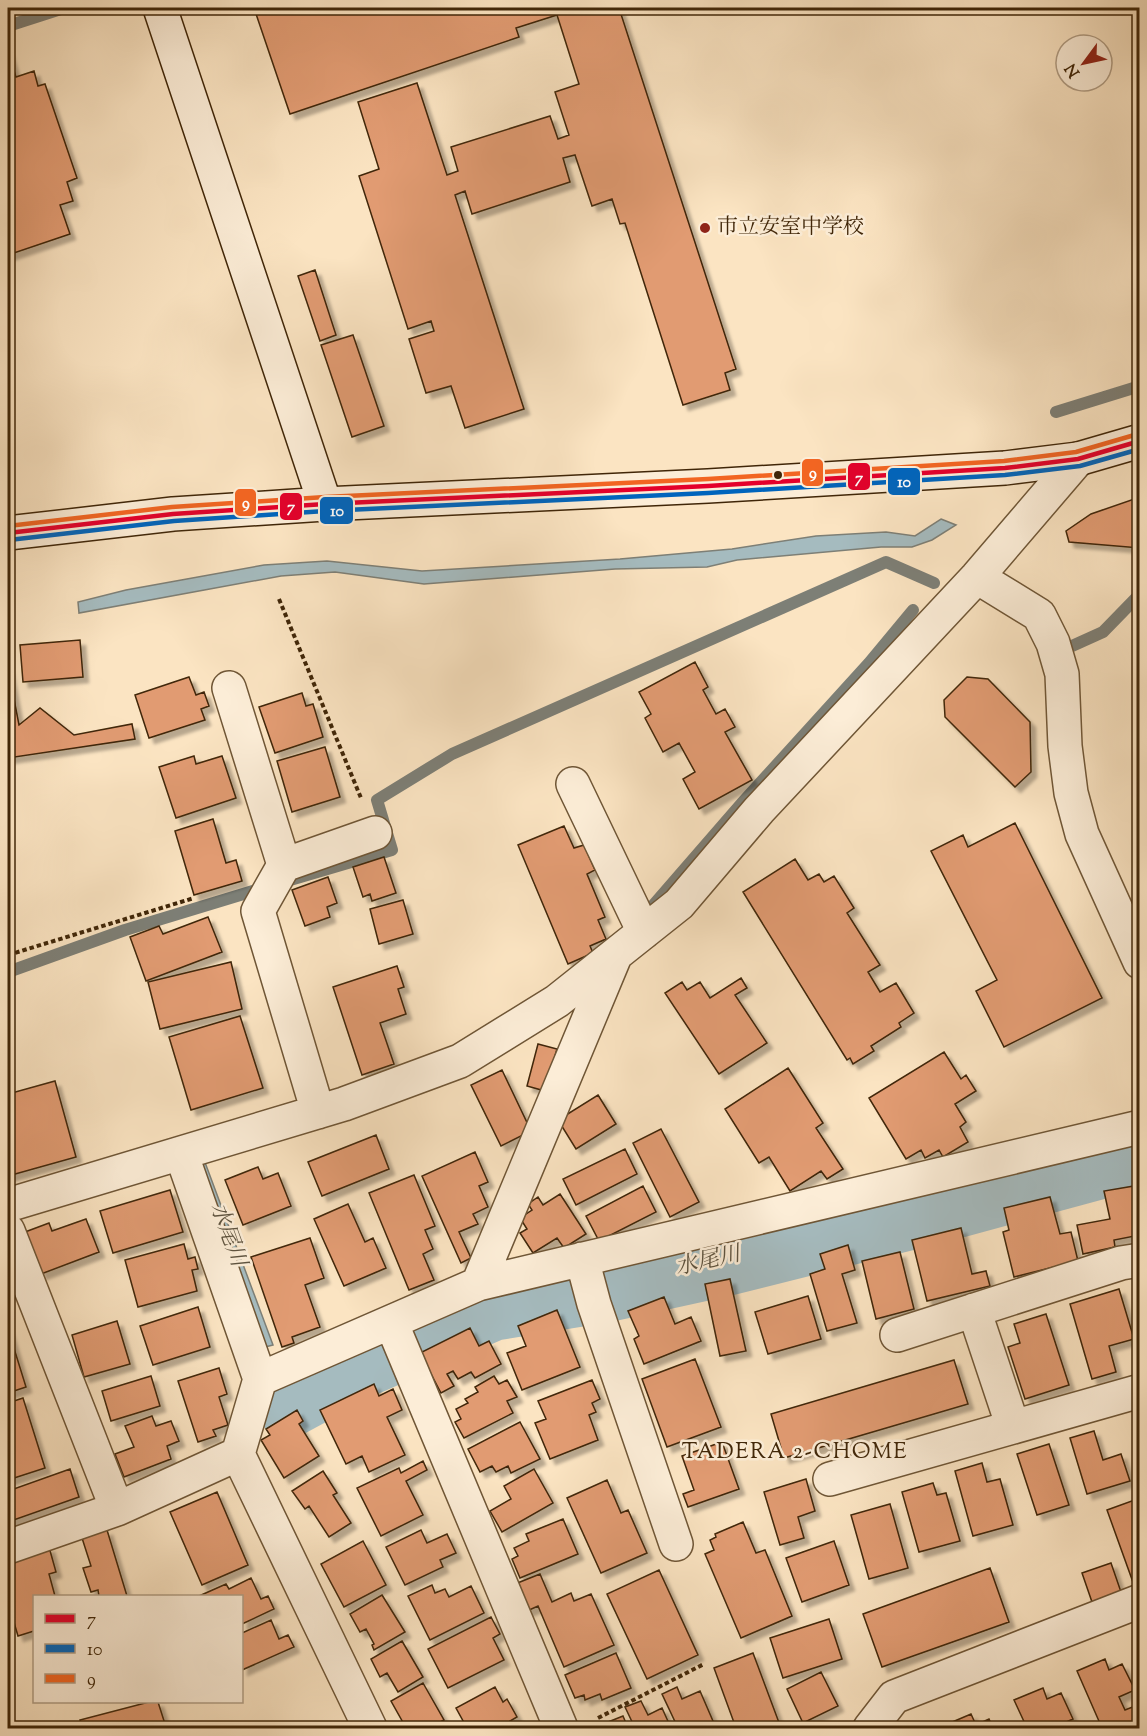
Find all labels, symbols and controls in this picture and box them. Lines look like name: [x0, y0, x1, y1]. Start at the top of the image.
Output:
north arrow: [1054, 33, 1114, 93]
text: N: [1060, 58, 1087, 81]
place label: 市立安室中学校: [717, 213, 864, 243]
marker: 市立安室中学校: [698, 221, 712, 235]
line badge: 9: [801, 458, 824, 487]
line badge: 7: [847, 462, 871, 491]
text: 9: [809, 463, 817, 486]
line badge: 10: [887, 467, 921, 496]
text: 7: [855, 468, 864, 491]
unlabelled marker: [772, 469, 784, 481]
text: 10: [897, 472, 911, 495]
line badge: 9: [234, 488, 257, 517]
line badge: 7: [279, 492, 303, 521]
text: 9: [242, 493, 250, 516]
line badge: 10: [319, 496, 354, 525]
text: 7: [287, 497, 296, 520]
text: 10: [330, 501, 344, 524]
water label: 水尾川: [201, 1199, 254, 1273]
water label: 水尾川: [672, 1239, 746, 1285]
district label: TADERA 2-CHOME: [682, 1437, 908, 1469]
legend: [33, 1595, 243, 1703]
text: 7: [87, 1608, 96, 1634]
text: 10: [87, 1638, 102, 1664]
text: 9: [87, 1668, 96, 1694]

